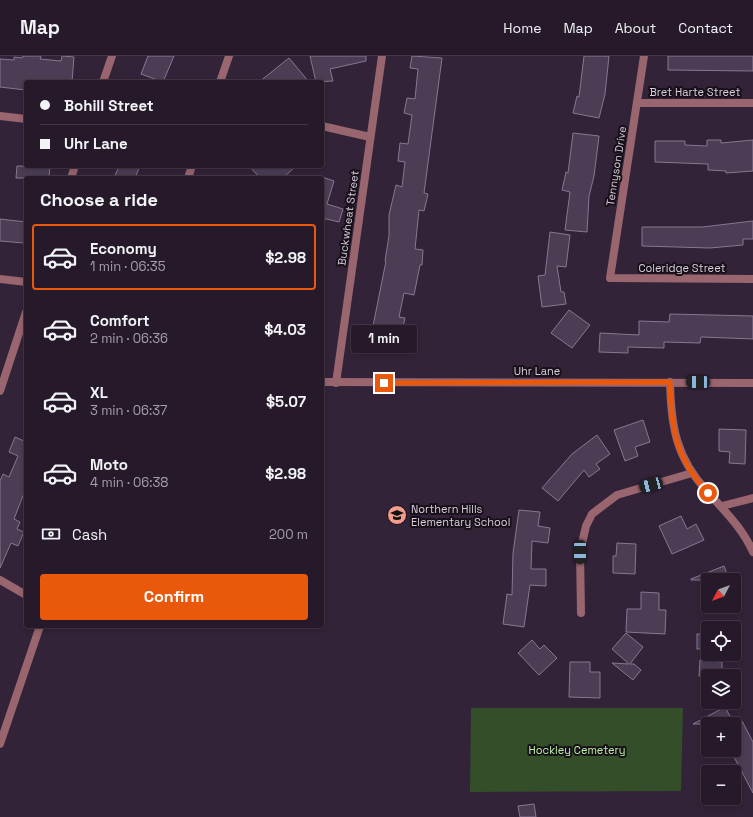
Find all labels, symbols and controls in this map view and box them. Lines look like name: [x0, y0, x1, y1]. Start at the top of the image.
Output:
text: Map: [20, 15, 60, 40]
text: Home: [503, 19, 541, 37]
text: Map: [563, 19, 593, 37]
text: About: [615, 19, 656, 37]
text: Contact: [678, 19, 733, 37]
street label: Bret Harte Street: [650, 85, 740, 99]
text: Bohill Street: [64, 96, 154, 115]
street label: Tennyson Drive: [603, 125, 629, 207]
text: Uhr Lane: [64, 134, 128, 153]
street label: Buckwheat Street: [334, 169, 362, 267]
text: Choose a ride: [40, 188, 158, 211]
icon: car: [42, 239, 78, 275]
text: Economy: [90, 239, 157, 258]
text: $2.98: [265, 248, 306, 267]
text: 1 min · 06:35: [90, 258, 165, 275]
street label: Coleridge Street: [638, 261, 726, 275]
icon: car: [42, 311, 78, 347]
text: Comfort: [90, 311, 150, 330]
text: $4.03: [264, 320, 306, 339]
callout: 1 min: [351, 325, 417, 353]
text: 2 min · 06:36: [90, 330, 168, 347]
text: 1 min: [368, 330, 400, 347]
street label: Uhr Lane: [514, 364, 560, 378]
route end: [375, 374, 393, 392]
car: [686, 376, 710, 388]
icon: car: [42, 383, 78, 419]
text: XL: [90, 383, 108, 402]
text: $5.07: [266, 392, 306, 411]
text: 3 min · 06:37: [90, 402, 167, 419]
icon: car: [42, 455, 78, 491]
text: Moto: [90, 455, 128, 474]
text: $2.98: [265, 464, 306, 483]
text: 4 min · 06:38: [90, 474, 168, 491]
car: [638, 476, 664, 494]
route start: [699, 484, 717, 502]
place label: Northern Hills Elementary School: [411, 502, 510, 529]
school or university icon: Northern Hills Elementary School: [386, 504, 408, 526]
icon: cash: [40, 523, 62, 545]
text: Cash: [72, 525, 107, 544]
text: 200 m: [269, 526, 308, 543]
car: [574, 540, 586, 564]
north arrow: [701, 573, 741, 613]
map controls: [701, 573, 741, 805]
button: Confirm: [40, 574, 308, 620]
button: locate: [701, 621, 741, 661]
button: layers: [701, 669, 741, 709]
button: +: [701, 717, 741, 757]
park label: Hockley Cemetery: [529, 743, 625, 757]
button: −: [701, 765, 741, 805]

